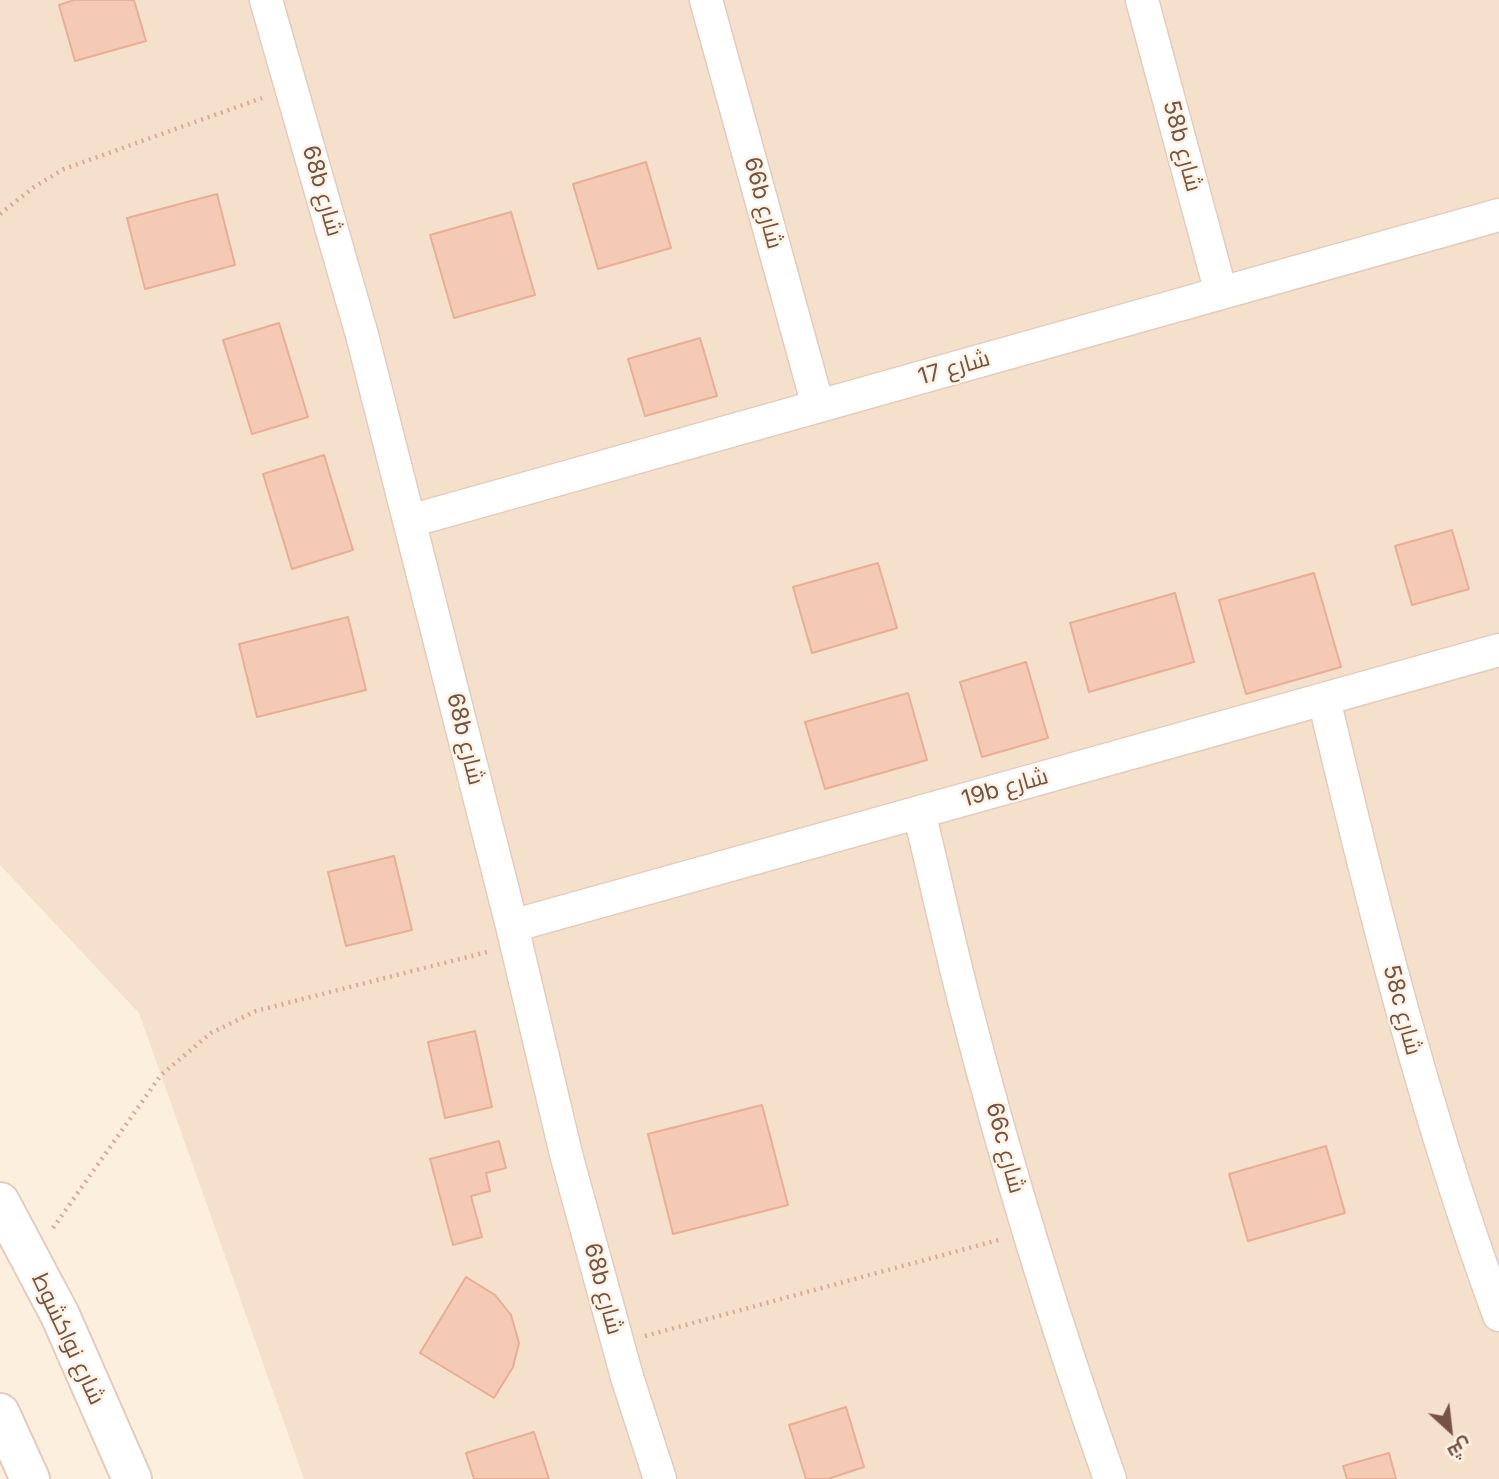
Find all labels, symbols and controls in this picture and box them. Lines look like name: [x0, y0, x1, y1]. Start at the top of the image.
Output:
street label: 58b شارع: [1157, 97, 1207, 195]
street label: 68b شارع: [296, 142, 348, 240]
street label: 66b شارع: [738, 154, 788, 252]
street label: شارع 17: [915, 345, 993, 391]
street label: 68b شارع: [440, 690, 490, 788]
street label: 19b شارع: [959, 763, 1051, 813]
street label: 58c شارع: [1377, 962, 1427, 1058]
street label: 66c شارع: [980, 1100, 1030, 1196]
street label: 68b شارع: [578, 1240, 628, 1338]
street label: شارع نواكشوط: [26, 1269, 110, 1409]
north arrow: [1415, 1395, 1485, 1465]
text: ش: [1444, 1433, 1476, 1465]

